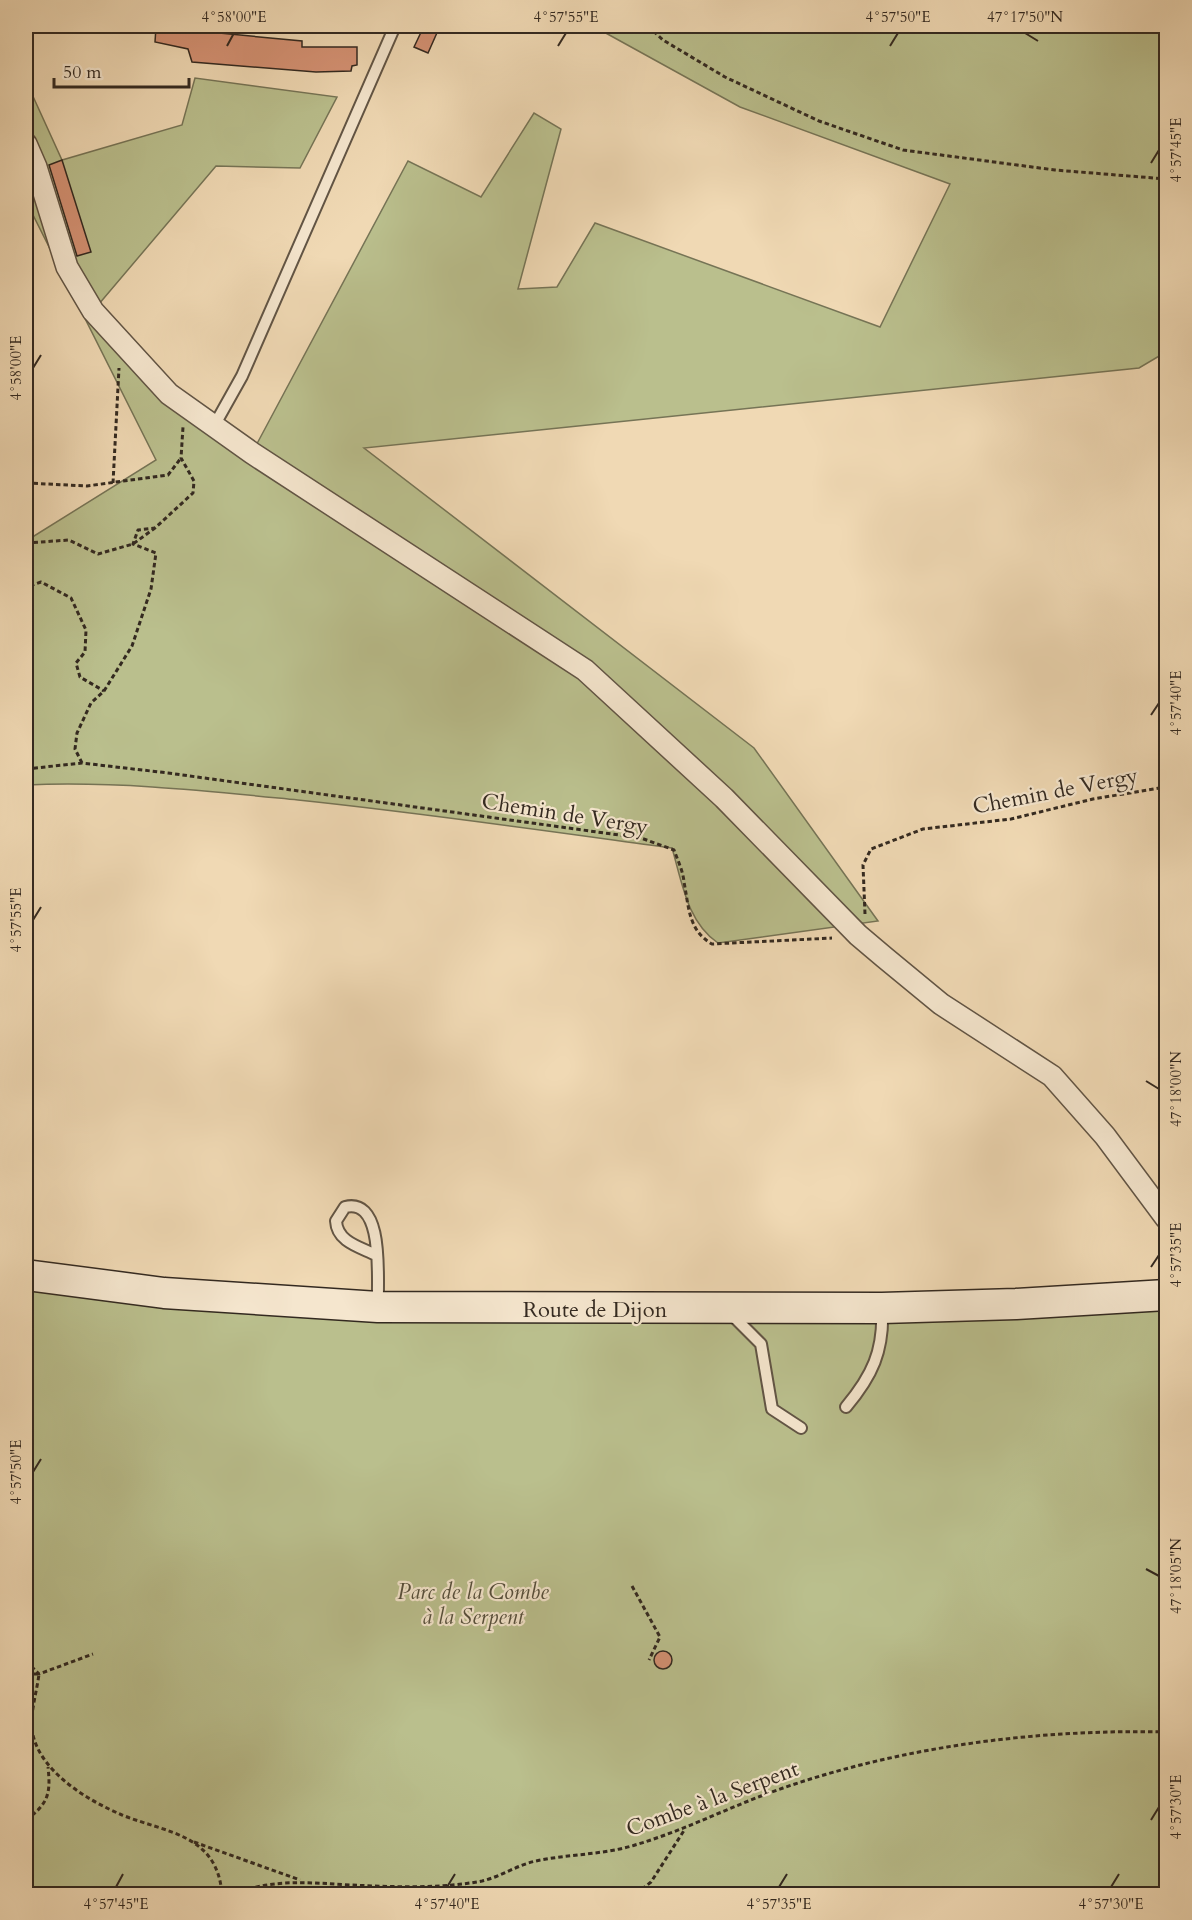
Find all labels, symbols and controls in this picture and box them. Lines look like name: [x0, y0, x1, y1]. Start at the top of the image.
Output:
text: 4°58'00"E: [202, 7, 266, 27]
text: 4°57'55"E: [534, 7, 598, 27]
text: 4°57'50"E: [866, 7, 930, 27]
text: 47°17'50"N: [987, 7, 1063, 27]
scale bar: [54, 51, 189, 89]
text: 50 m: [63, 60, 102, 85]
text: 4°57'45"E: [1166, 118, 1186, 182]
text: 4°58'00"E: [6, 336, 26, 400]
text: 4°57'40"E: [1166, 671, 1186, 735]
street label: Chemin de Vergy: [970, 760, 1141, 822]
street label: Chemin de Vergy: [480, 786, 650, 842]
text: 4°57'55"E: [6, 888, 26, 952]
text: 47°18'00"N: [1166, 1051, 1186, 1127]
text: 4°57'35"E: [1166, 1223, 1186, 1287]
street label: Route de Dijon: [523, 1295, 668, 1325]
text: 4°57'50"E: [6, 1440, 26, 1504]
text: 47°18'05"N: [1166, 1538, 1186, 1614]
park label: Parc de la Combe à la Serpent: [397, 1577, 549, 1632]
street label: Combe à la Serpent: [622, 1754, 803, 1844]
text: 4°57'30"E: [1166, 1775, 1186, 1839]
text: 4°57'45"E: [84, 1894, 148, 1914]
text: 4°57'40"E: [415, 1894, 479, 1914]
text: 4°57'35"E: [747, 1894, 811, 1914]
text: 4°57'30"E: [1079, 1894, 1143, 1914]

